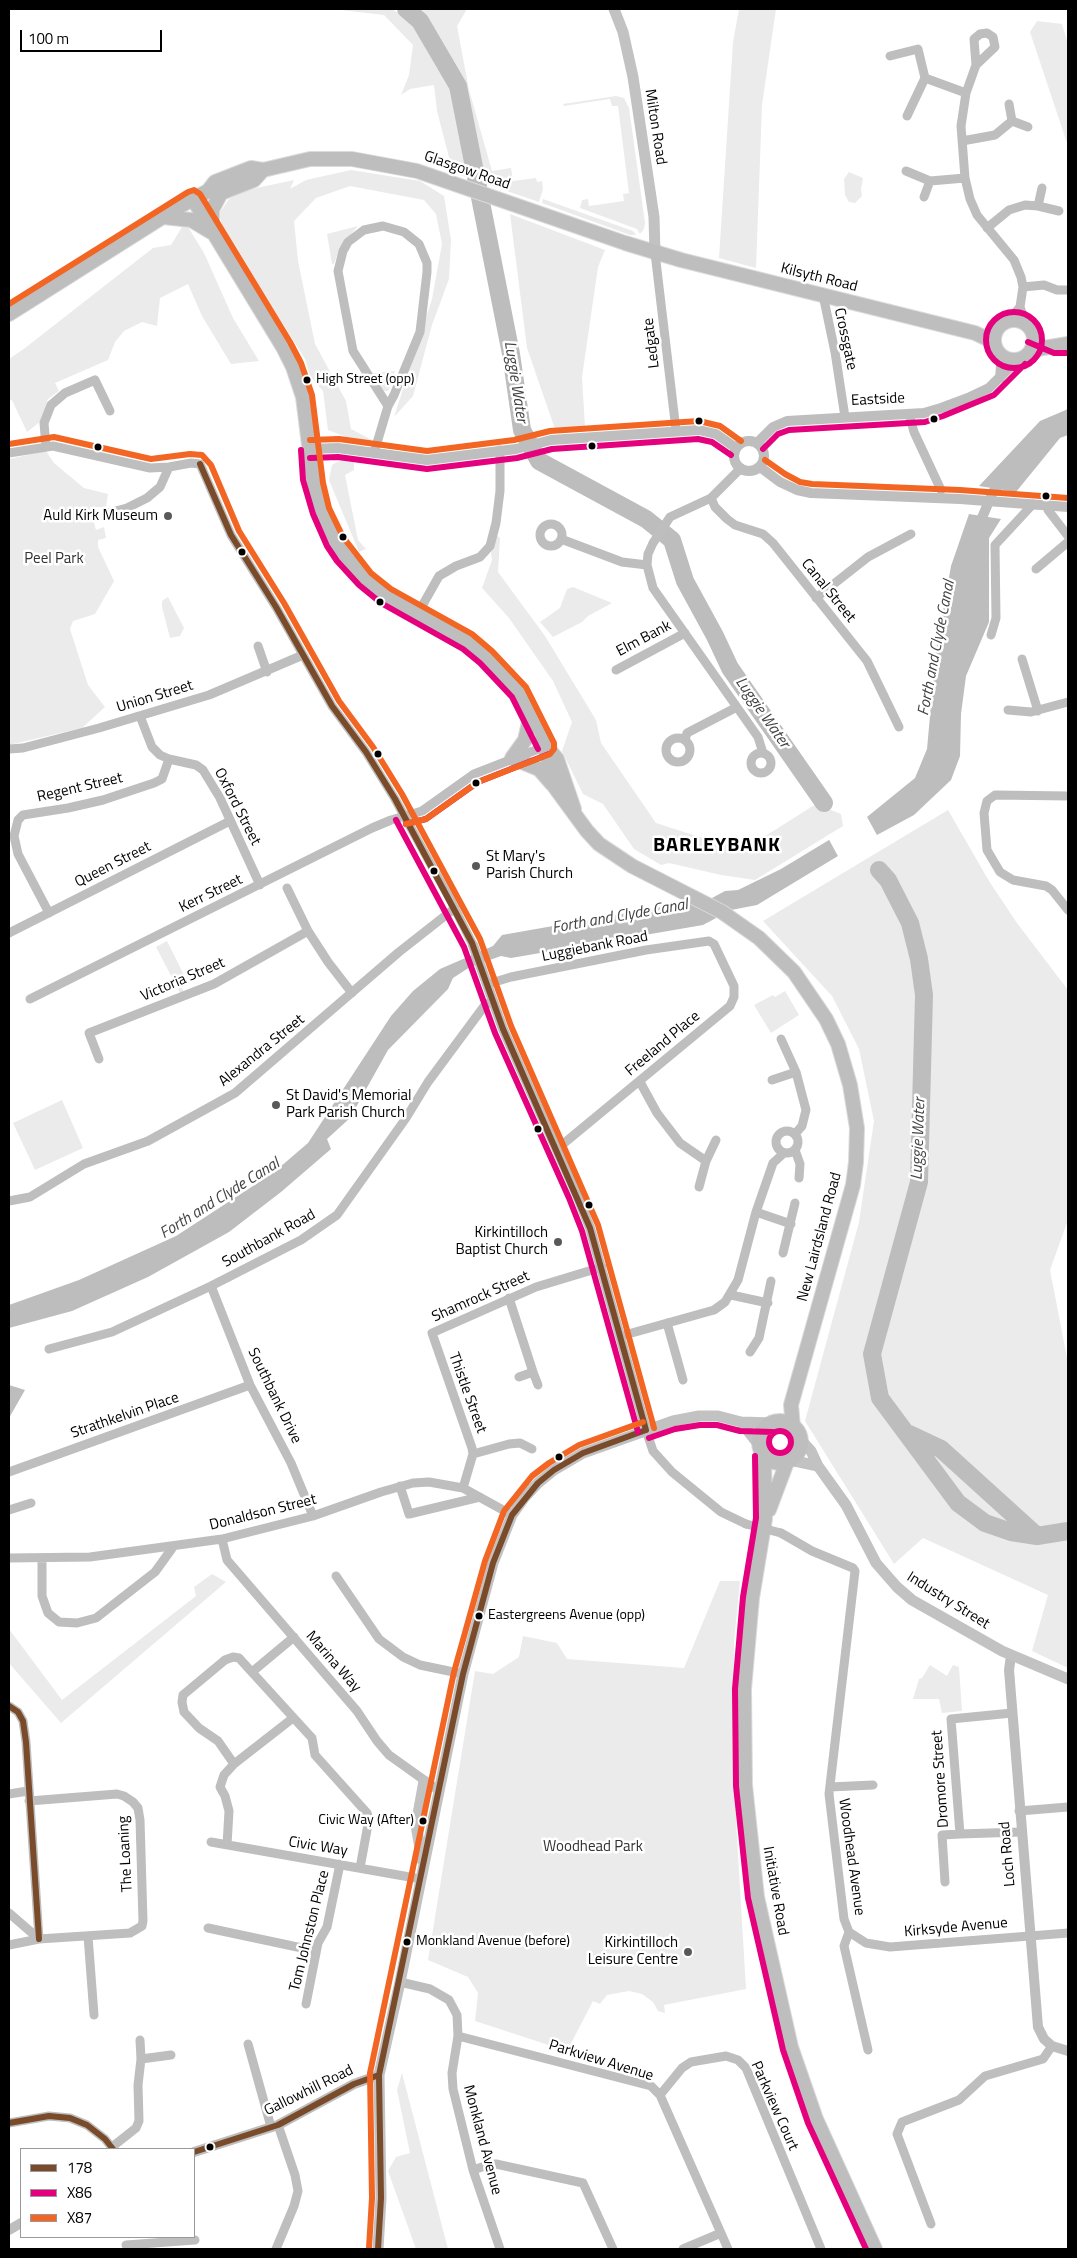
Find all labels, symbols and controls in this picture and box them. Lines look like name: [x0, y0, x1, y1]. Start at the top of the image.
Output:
scale bar: [22, 20, 165, 52]
text: 100 m: [28, 27, 69, 50]
street label: Milton Road: [640, 88, 670, 166]
street label: Glasgow Road: [422, 148, 512, 194]
street label: Kilsyth Road: [779, 260, 859, 296]
street label: Crossgate: [830, 306, 860, 372]
street label: Ledgate: [640, 317, 664, 369]
water label: Luggie Water: [499, 340, 531, 424]
place label: High Street (opp): [316, 372, 415, 388]
marker: High Street (opp): [302, 375, 312, 385]
street label: Eastside: [851, 390, 905, 410]
unlabelled marker: [929, 414, 939, 424]
unlabelled marker: [694, 416, 704, 426]
unlabelled marker: [587, 441, 597, 451]
unlabelled marker: [93, 442, 103, 452]
unlabelled marker: [1041, 491, 1051, 501]
place label: Auld Kirk Museum: [43, 507, 158, 525]
marker: Auld Kirk Museum: [162, 510, 174, 522]
unlabelled marker: [338, 532, 348, 542]
unlabelled marker: [237, 547, 247, 557]
park label: Peel Park: [24, 550, 84, 568]
street label: Canal Street: [797, 556, 859, 626]
water label: Forth and Clyde Canal: [914, 579, 960, 717]
unlabelled marker: [375, 597, 385, 607]
street label: Elm Bank: [613, 617, 675, 661]
water label: Luggie Water: [731, 674, 793, 752]
street label: Union Street: [115, 677, 195, 717]
unlabelled marker: [373, 749, 383, 759]
street label: Oxford Street: [210, 765, 264, 849]
street label: Regent Street: [35, 769, 125, 807]
unlabelled marker: [471, 778, 481, 788]
district label: BARLEYBANK: [652, 834, 782, 858]
street label: Queen Street: [72, 838, 154, 892]
place label: St Mary's Parish Church: [486, 848, 573, 883]
marker: St Mary's Parish Church: [470, 860, 482, 872]
unlabelled marker: [429, 866, 439, 876]
street label: Kerr Street: [176, 871, 246, 917]
water label: Forth and Clyde Canal: [551, 896, 689, 938]
street label: Luggiebank Road: [540, 928, 650, 966]
street label: Victoria Street: [138, 954, 228, 1006]
street label: Freeland Place: [622, 1008, 704, 1080]
street label: Alexandra Street: [216, 1011, 308, 1091]
place label: St David's Memorial Park Parish Church: [286, 1087, 411, 1122]
water label: Luggie Water: [908, 1097, 930, 1181]
marker: St David's Memorial Park Parish Church: [270, 1099, 282, 1111]
unlabelled marker: [533, 1124, 543, 1134]
water label: Forth and Clyde Canal: [157, 1154, 283, 1244]
street label: New Lairdsland Road: [794, 1170, 846, 1304]
unlabelled marker: [584, 1200, 594, 1210]
street label: Southbank Road: [219, 1206, 319, 1272]
place label: Kirkintilloch Baptist Church: [455, 1224, 548, 1259]
marker: Kirkintilloch Baptist Church: [552, 1236, 564, 1248]
street label: Shamrock Street: [429, 1267, 533, 1327]
street label: Southbank Drive: [243, 1345, 305, 1447]
street label: Thistle Street: [444, 1350, 490, 1436]
street label: Strathkelvin Place: [69, 1389, 181, 1443]
unlabelled marker: [554, 1452, 564, 1462]
street label: Donaldson Street: [208, 1491, 318, 1535]
street label: Industry Street: [903, 1568, 993, 1634]
place label: Eastergreens Avenue (opp): [488, 1608, 645, 1624]
marker: Eastergreens Avenue (opp): [474, 1611, 484, 1621]
street label: Marina Way: [302, 1628, 364, 1696]
street label: Dromore Street: [929, 1730, 953, 1828]
street label: Woodhead Avenue: [834, 1797, 868, 1917]
place label: Civic Way (After): [318, 1813, 414, 1829]
street label: The Loaning: [115, 1815, 137, 1893]
marker: Civic Way (After): [418, 1816, 428, 1826]
street label: Loch Road: [996, 1821, 1020, 1887]
street label: Civic Way: [287, 1833, 349, 1861]
park label: Woodhead Park: [543, 1838, 643, 1856]
street label: Initiative Road: [758, 1845, 792, 1937]
street label: Tom Johnston Place: [286, 1869, 334, 1993]
street label: Kirksyde Avenue: [903, 1915, 1009, 1941]
place label: Monkland Avenue (before): [416, 1934, 570, 1950]
place label: Kirkintilloch Leisure Centre: [588, 1934, 678, 1969]
marker: Monkland Avenue (before): [402, 1937, 412, 1947]
marker: Kirkintilloch Leisure Centre: [682, 1946, 694, 1958]
street label: Parkview Avenue: [547, 2037, 655, 2085]
street label: Parkview Court: [746, 2059, 802, 2153]
street label: Gallowhill Road: [261, 2062, 357, 2120]
street label: Monkland Avenue: [459, 2083, 505, 2197]
unlabelled marker: [205, 2142, 215, 2152]
legend: [20, 2148, 195, 2238]
text: 178: [67, 2156, 92, 2179]
text: X86: [67, 2181, 92, 2204]
text: X87: [67, 2206, 92, 2229]

